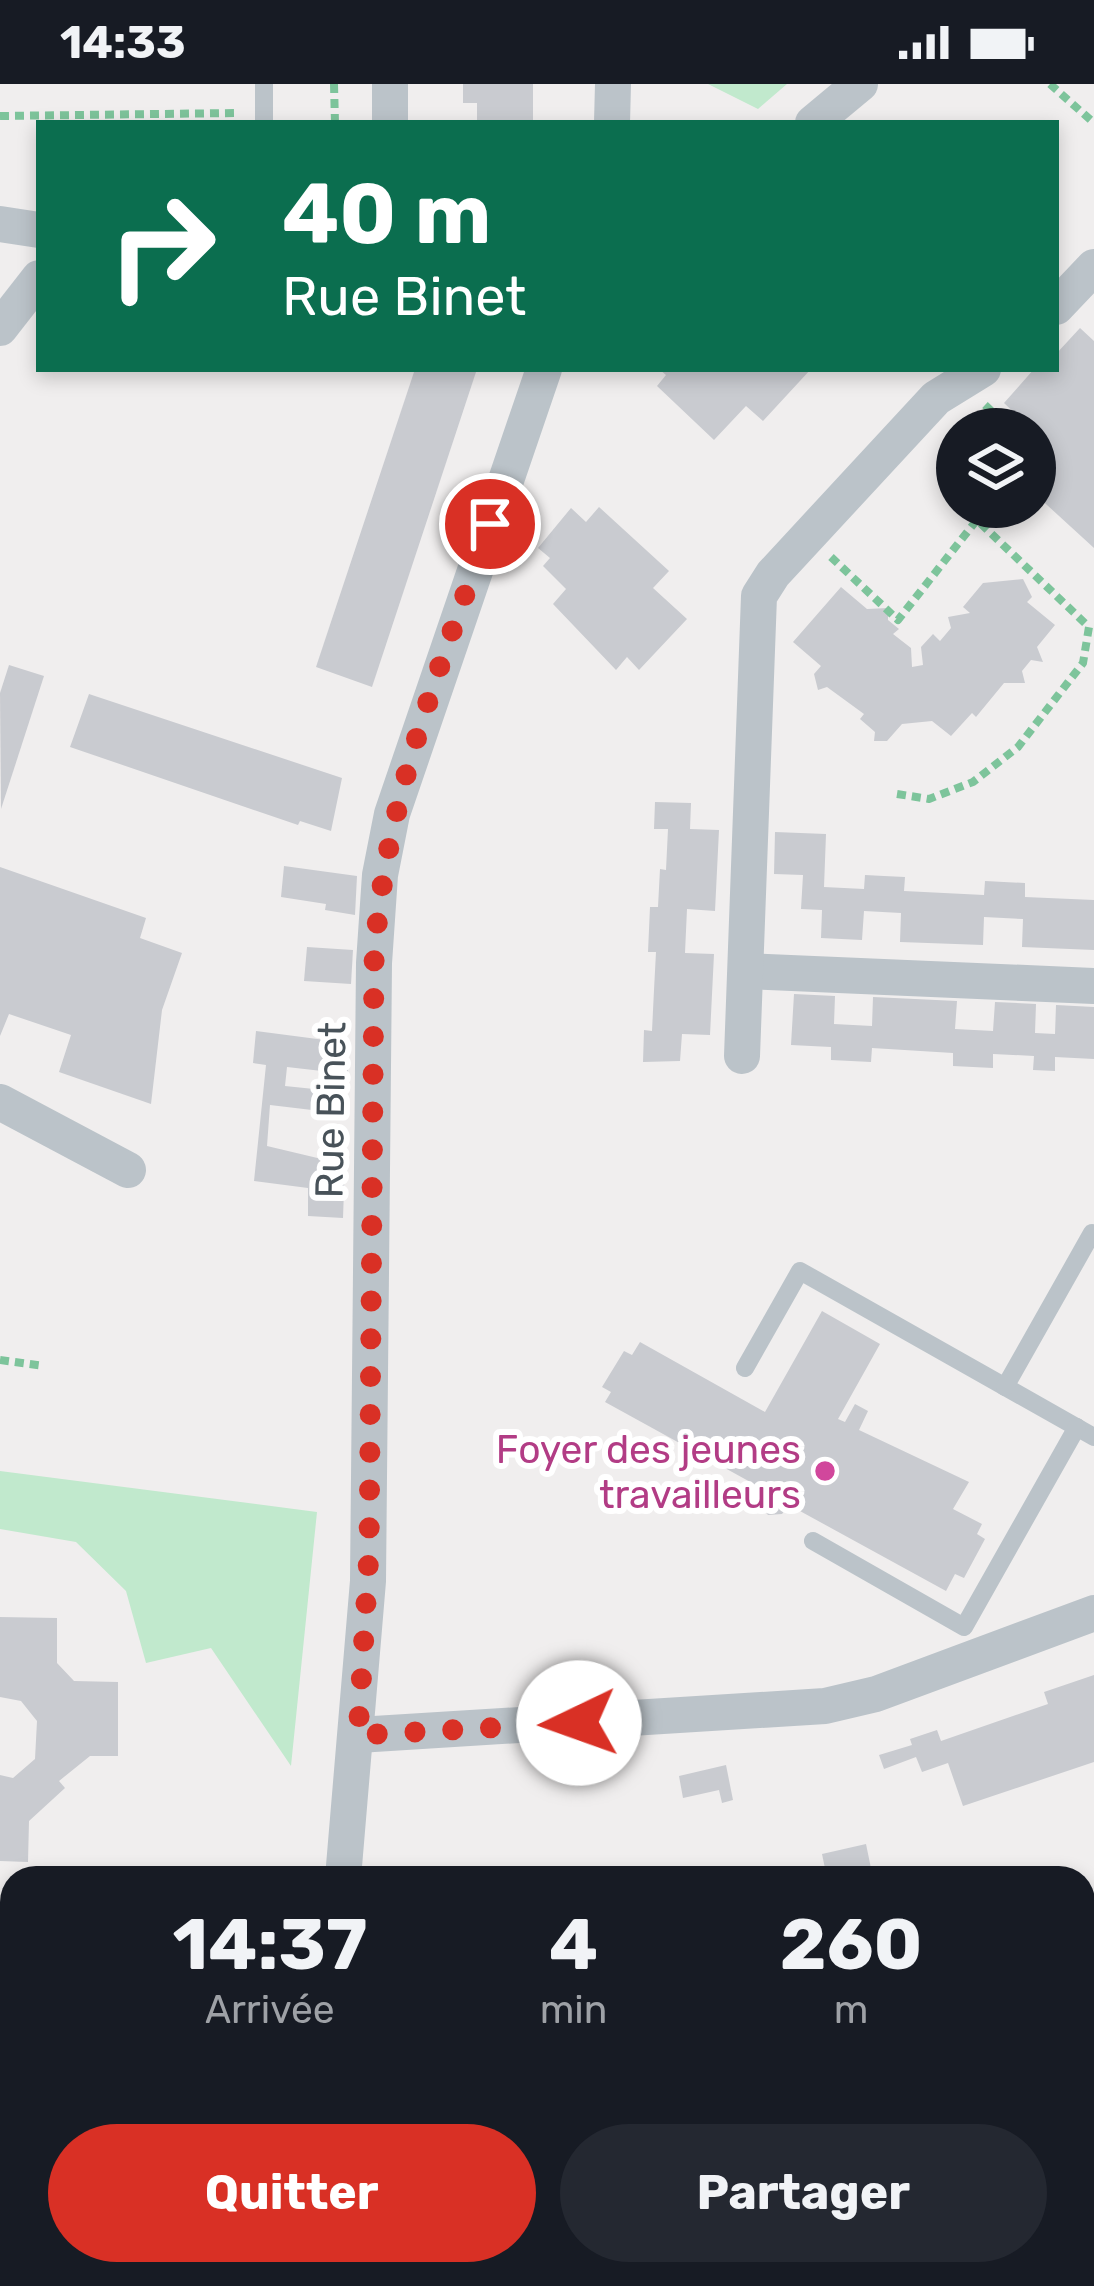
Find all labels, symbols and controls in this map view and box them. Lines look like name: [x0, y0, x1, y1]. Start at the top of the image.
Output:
text: 14:33: [60, 16, 186, 69]
text: 40 m: [282, 164, 491, 264]
icon: right: [84, 168, 240, 324]
text: Rue Binet: [282, 265, 526, 329]
map controls: [936, 408, 1056, 528]
button: layers: [936, 408, 1056, 528]
pin: [439, 473, 541, 575]
icon: arrive: [457, 491, 523, 557]
street label: Rue Binet: [306, 1021, 356, 1199]
place label: Foyer des jeunes travailleurs: [496, 1427, 801, 1518]
marker: Foyer des jeunes travailleurs: [812, 1458, 838, 1484]
position arrow: [516, 1660, 642, 1786]
text: 14:37: [172, 1902, 367, 1987]
text: 4: [549, 1902, 598, 1987]
text: 260: [780, 1902, 923, 1987]
text: Arrivée: [205, 1987, 335, 2033]
text: min: [540, 1987, 607, 2033]
text: m: [834, 1987, 869, 2033]
button: Quitter: [48, 2124, 536, 2262]
button: Partager: [560, 2124, 1047, 2262]

